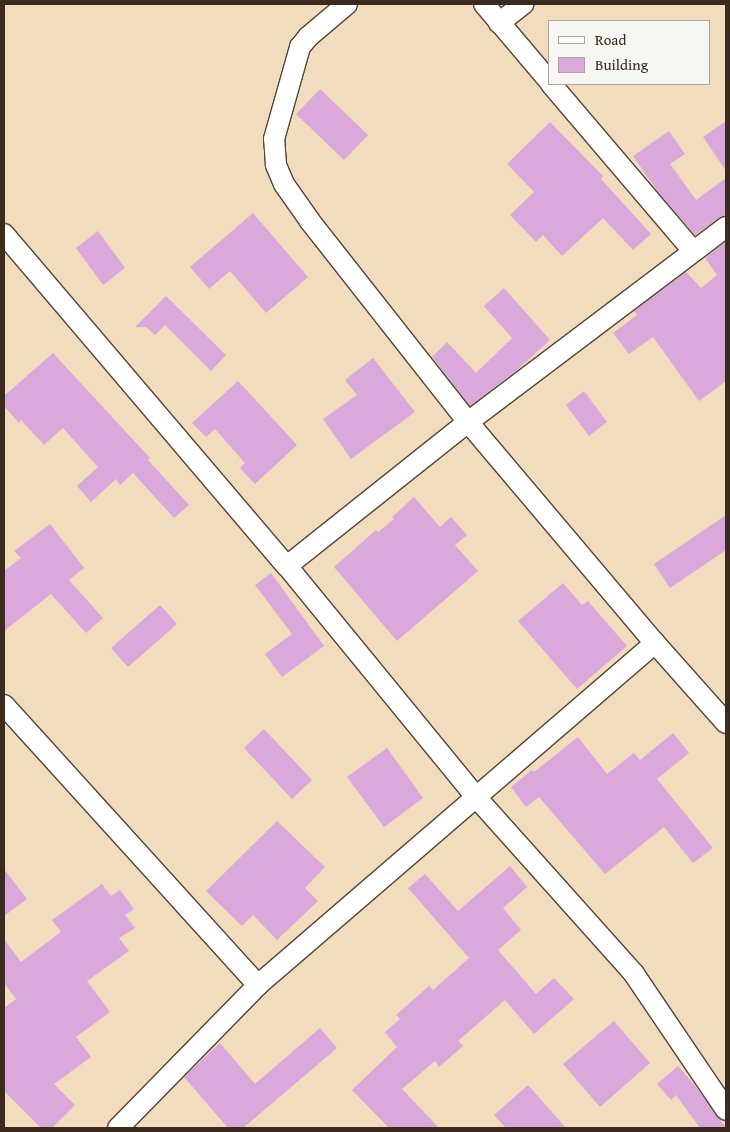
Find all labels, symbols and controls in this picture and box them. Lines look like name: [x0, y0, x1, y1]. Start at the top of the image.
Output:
legend: [548, 20, 710, 85]
text: Road: [595, 29, 626, 50]
text: Building: [595, 54, 648, 75]

